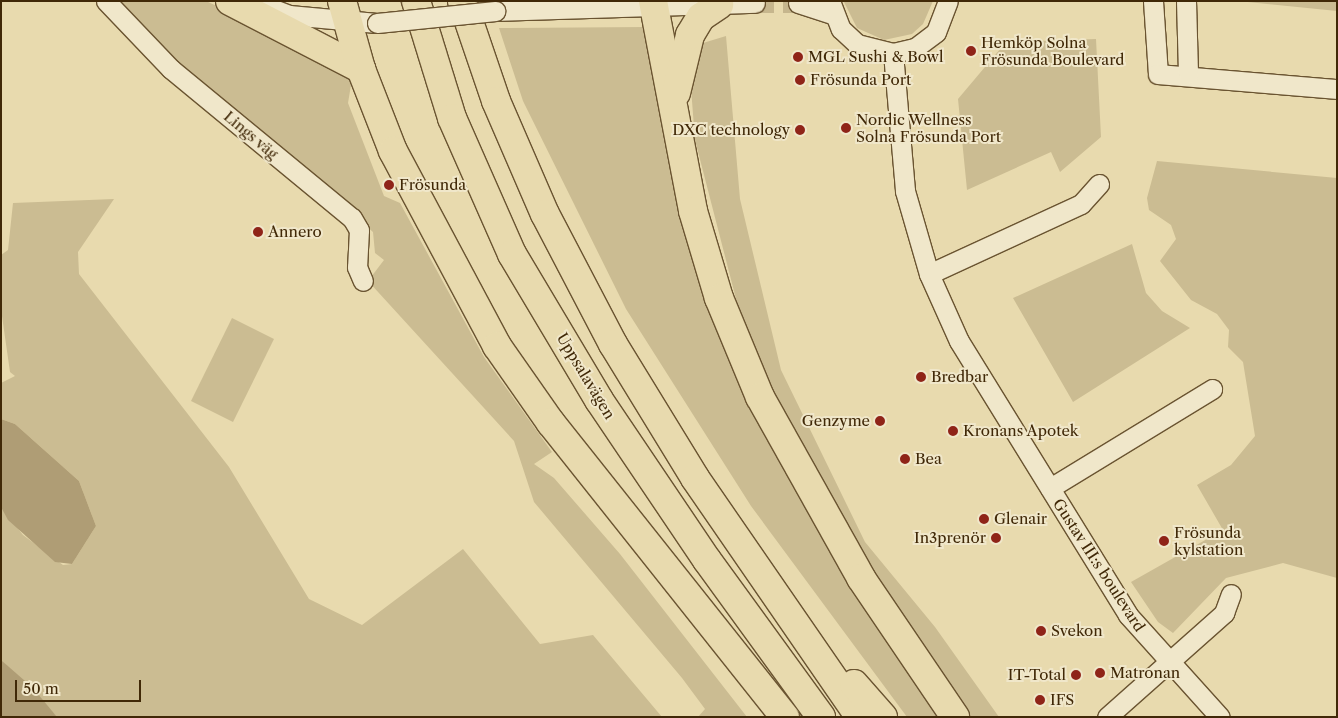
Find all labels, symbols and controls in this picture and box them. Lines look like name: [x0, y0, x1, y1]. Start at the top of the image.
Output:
place label: Hemköp Solna Frösunda Boulevard: [981, 33, 1125, 68]
marker: Hemköp Solna Frösunda Boulevard: [965, 45, 977, 57]
place label: MGL Sushi & Bowl: [808, 48, 944, 66]
marker: MGL Sushi & Bowl: [792, 51, 804, 63]
place label: Frösunda Port: [810, 71, 912, 89]
marker: Frösunda Port: [794, 74, 806, 86]
street label: Lings väg: [220, 107, 282, 163]
place label: Nordic Wellness Solna Frösunda Port: [856, 110, 1002, 145]
place label: DXC technology: [672, 121, 790, 139]
marker: Nordic Wellness Solna Frösunda Port: [840, 122, 852, 134]
marker: DXC technology: [794, 124, 806, 136]
place label: Frösunda: [399, 176, 466, 194]
marker: Frösunda: [383, 179, 395, 191]
place label: Annero: [268, 223, 322, 241]
marker: Annero: [252, 226, 264, 238]
street label: Uppsalavägen: [553, 330, 619, 422]
place label: Bredbar: [931, 368, 988, 386]
marker: Bredbar: [915, 371, 927, 383]
place label: Genzyme: [802, 412, 870, 430]
marker: Genzyme: [874, 415, 886, 427]
place label: Kronans Apotek: [963, 422, 1079, 440]
marker: Kronans Apotek: [947, 425, 959, 437]
place label: Bea: [915, 450, 942, 468]
marker: Bea: [899, 453, 911, 465]
street label: Gustav III:s boulevard: [1049, 495, 1149, 635]
place label: Glenair: [994, 510, 1047, 528]
marker: Glenair: [978, 513, 990, 525]
place label: Frösunda kylstation: [1174, 523, 1243, 558]
place label: In3prenör: [914, 529, 986, 547]
marker: In3prenör: [990, 532, 1002, 544]
marker: Frösunda kylstation: [1158, 535, 1170, 547]
place label: Svekon: [1051, 622, 1103, 640]
marker: Svekon: [1035, 625, 1047, 637]
place label: Matronan: [1110, 664, 1180, 682]
place label: IT-Total: [1008, 666, 1066, 684]
marker: Matronan: [1094, 667, 1106, 679]
marker: IT-Total: [1070, 669, 1082, 681]
scale bar: [18, 670, 144, 702]
text: 50 m: [23, 679, 59, 698]
place label: IFS: [1050, 691, 1074, 709]
marker: IFS: [1034, 694, 1046, 706]

